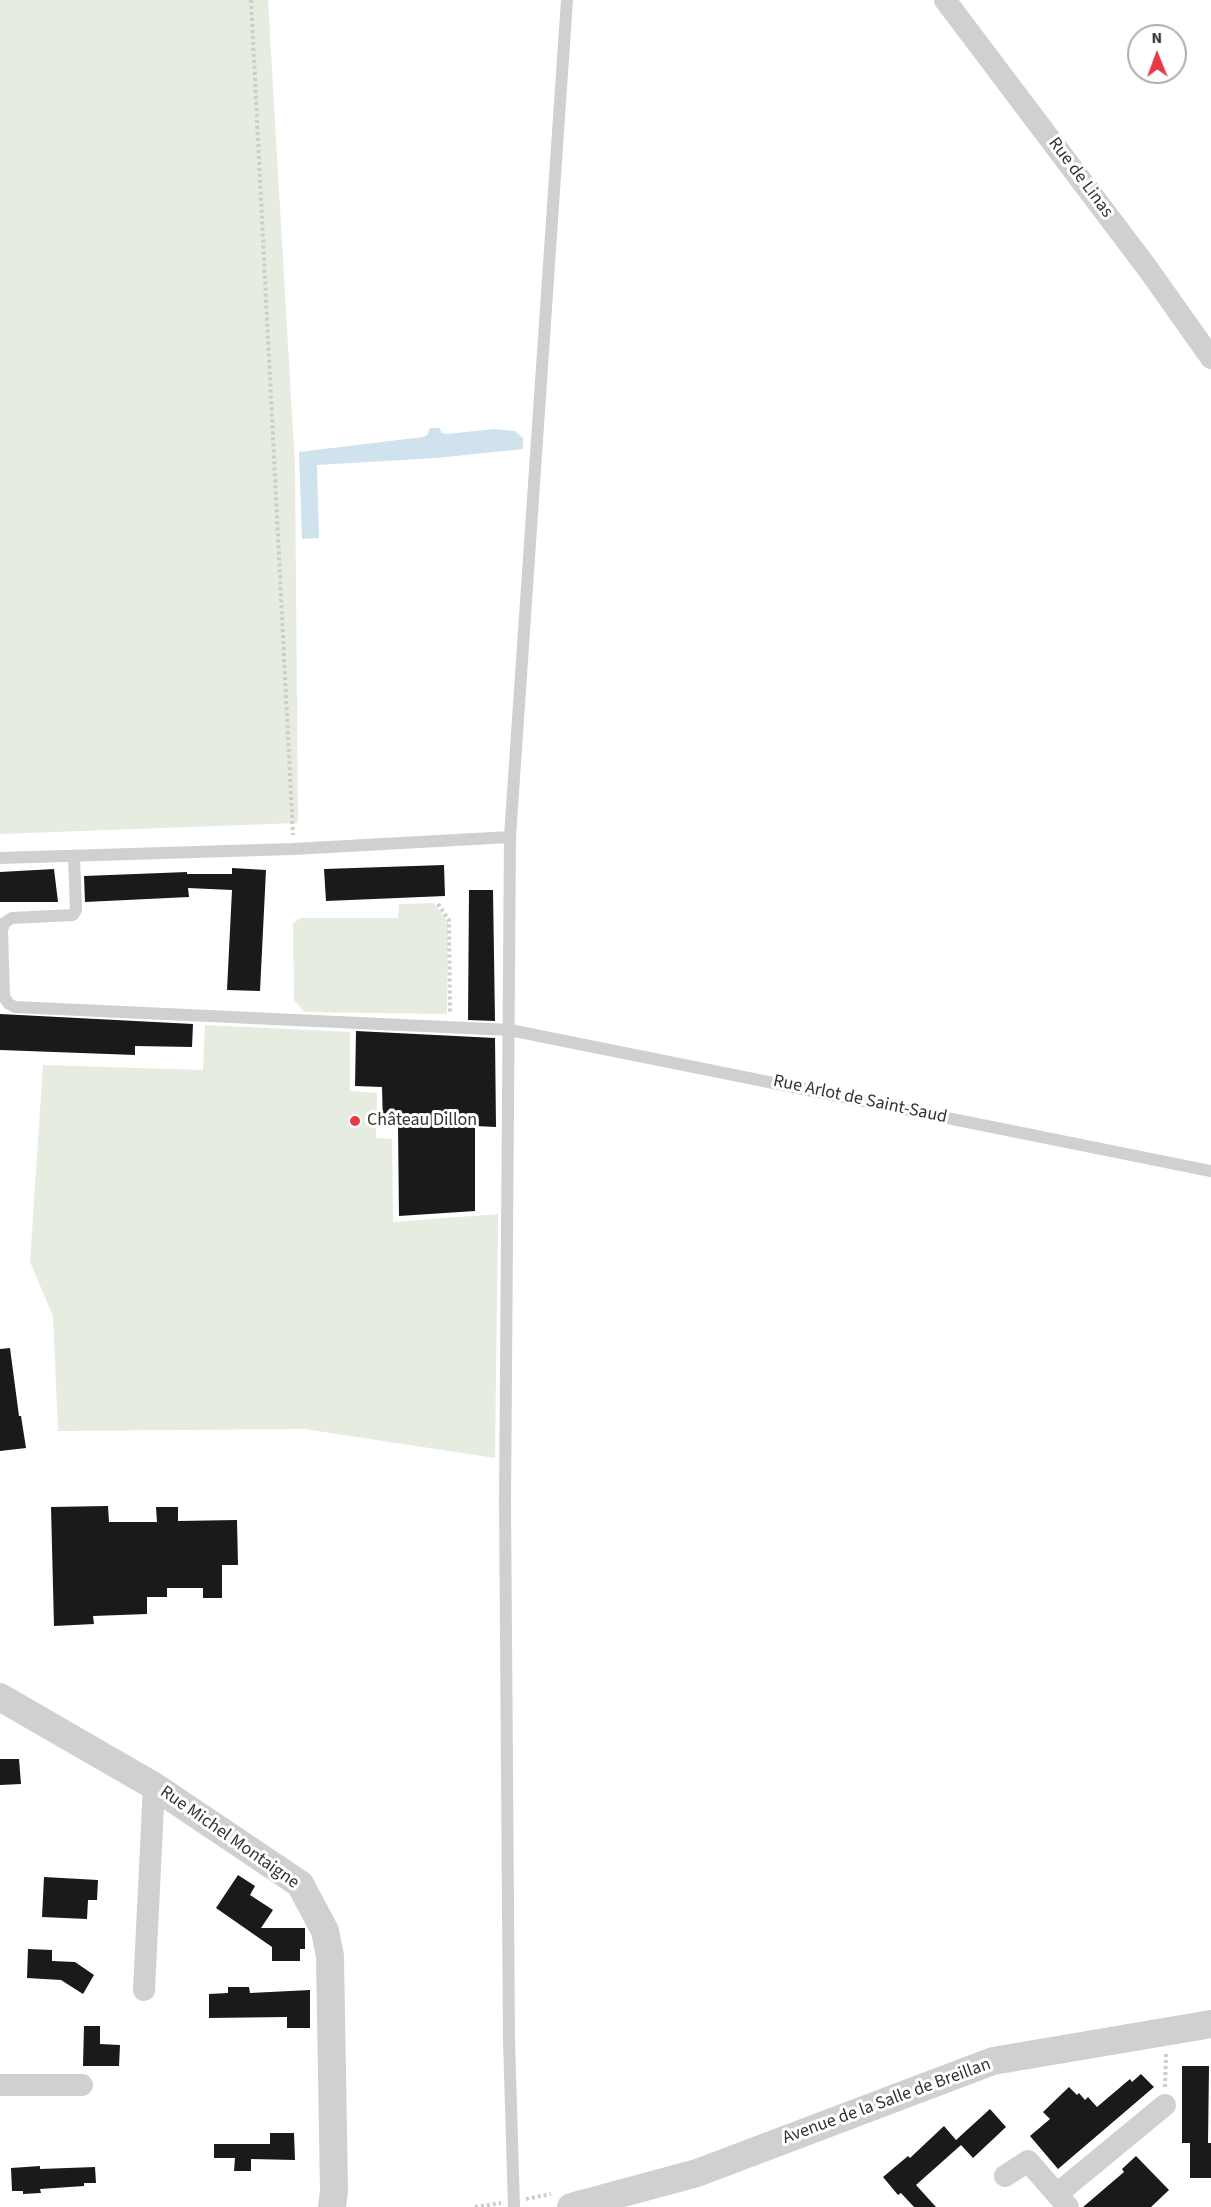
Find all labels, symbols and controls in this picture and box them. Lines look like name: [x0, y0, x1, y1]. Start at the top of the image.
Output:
north arrow: [1127, 24, 1187, 84]
text: N: [1151, 27, 1162, 49]
street label: Rue de Linas: [1043, 134, 1117, 222]
street label: Rue Arlot de Saint-Saud: [771, 1071, 949, 1129]
place label: Château Dillon: [367, 1110, 477, 1132]
marker: Château Dillon: [348, 1114, 362, 1128]
street label: Rue Michel Montaigne: [155, 1782, 303, 1894]
street label: Avenue de la Salle de Breillan: [780, 2054, 994, 2150]

